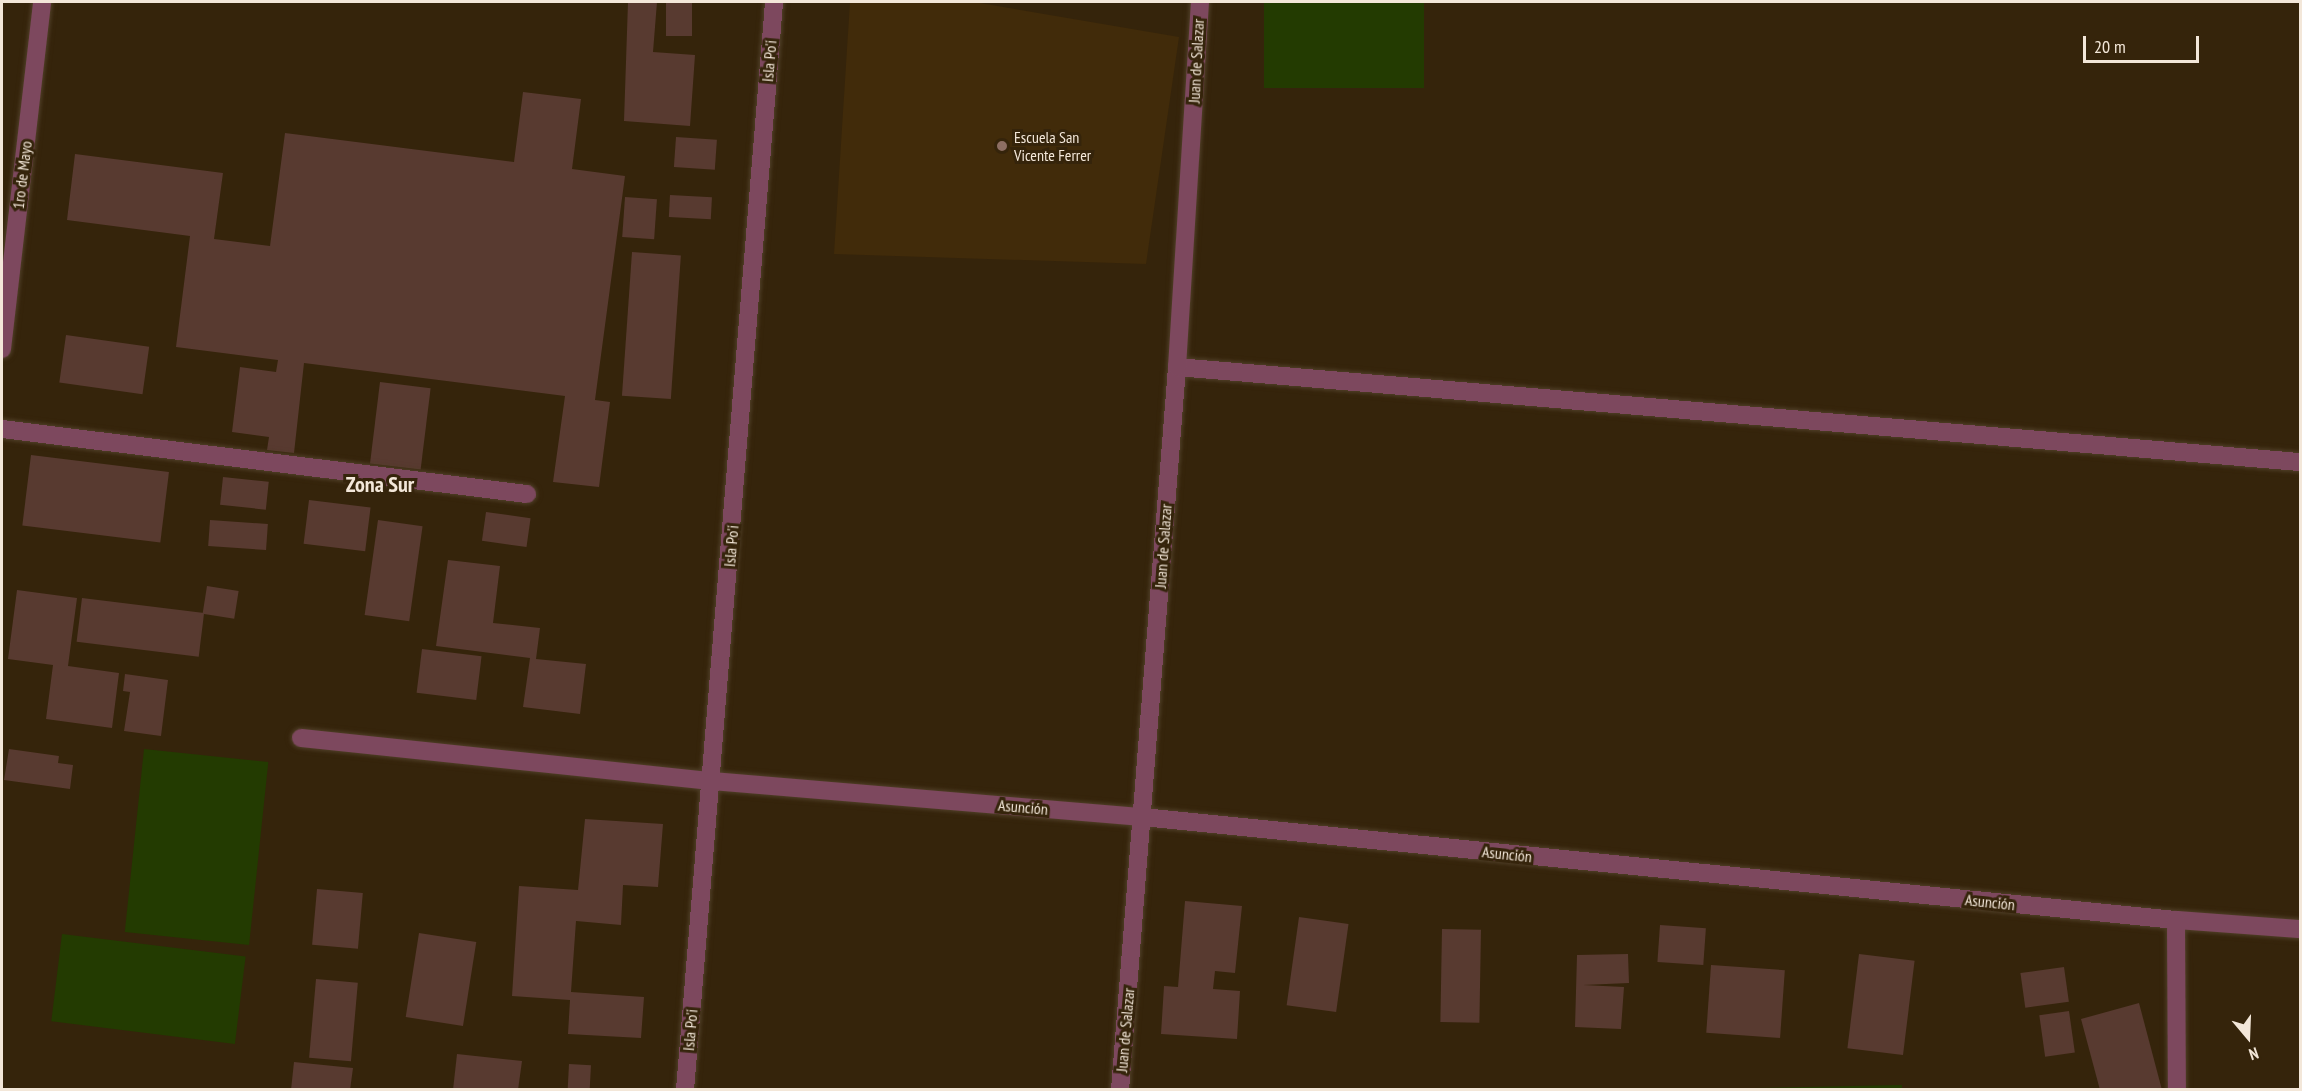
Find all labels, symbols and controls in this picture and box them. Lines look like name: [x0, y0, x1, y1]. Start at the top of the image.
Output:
street label: Juan de Salazar: [1184, 18, 1208, 104]
scale bar: [2086, 24, 2202, 62]
text: 20 m: [2094, 35, 2126, 58]
street label: Isla Po'i: [758, 39, 780, 83]
place label: Escuela San Vicente Ferrer: [1014, 127, 1091, 165]
marker: Escuela San Vicente Ferrer: [995, 139, 1009, 153]
street label: 1ro de Mayo: [8, 140, 36, 210]
district label: Zona Sur: [346, 472, 414, 498]
street label: Juan de Salazar: [1150, 503, 1176, 589]
street label: Isla Po'i: [720, 524, 742, 568]
street label: Asunción: [997, 795, 1049, 819]
street label: Asunción: [1481, 842, 1533, 866]
street label: Asunción: [1964, 890, 2016, 914]
street label: Juan de Salazar: [1112, 987, 1138, 1073]
north arrow: [2218, 1007, 2278, 1067]
street label: Isla Po'i: [679, 1008, 701, 1052]
text: N: [2247, 1043, 2261, 1065]

